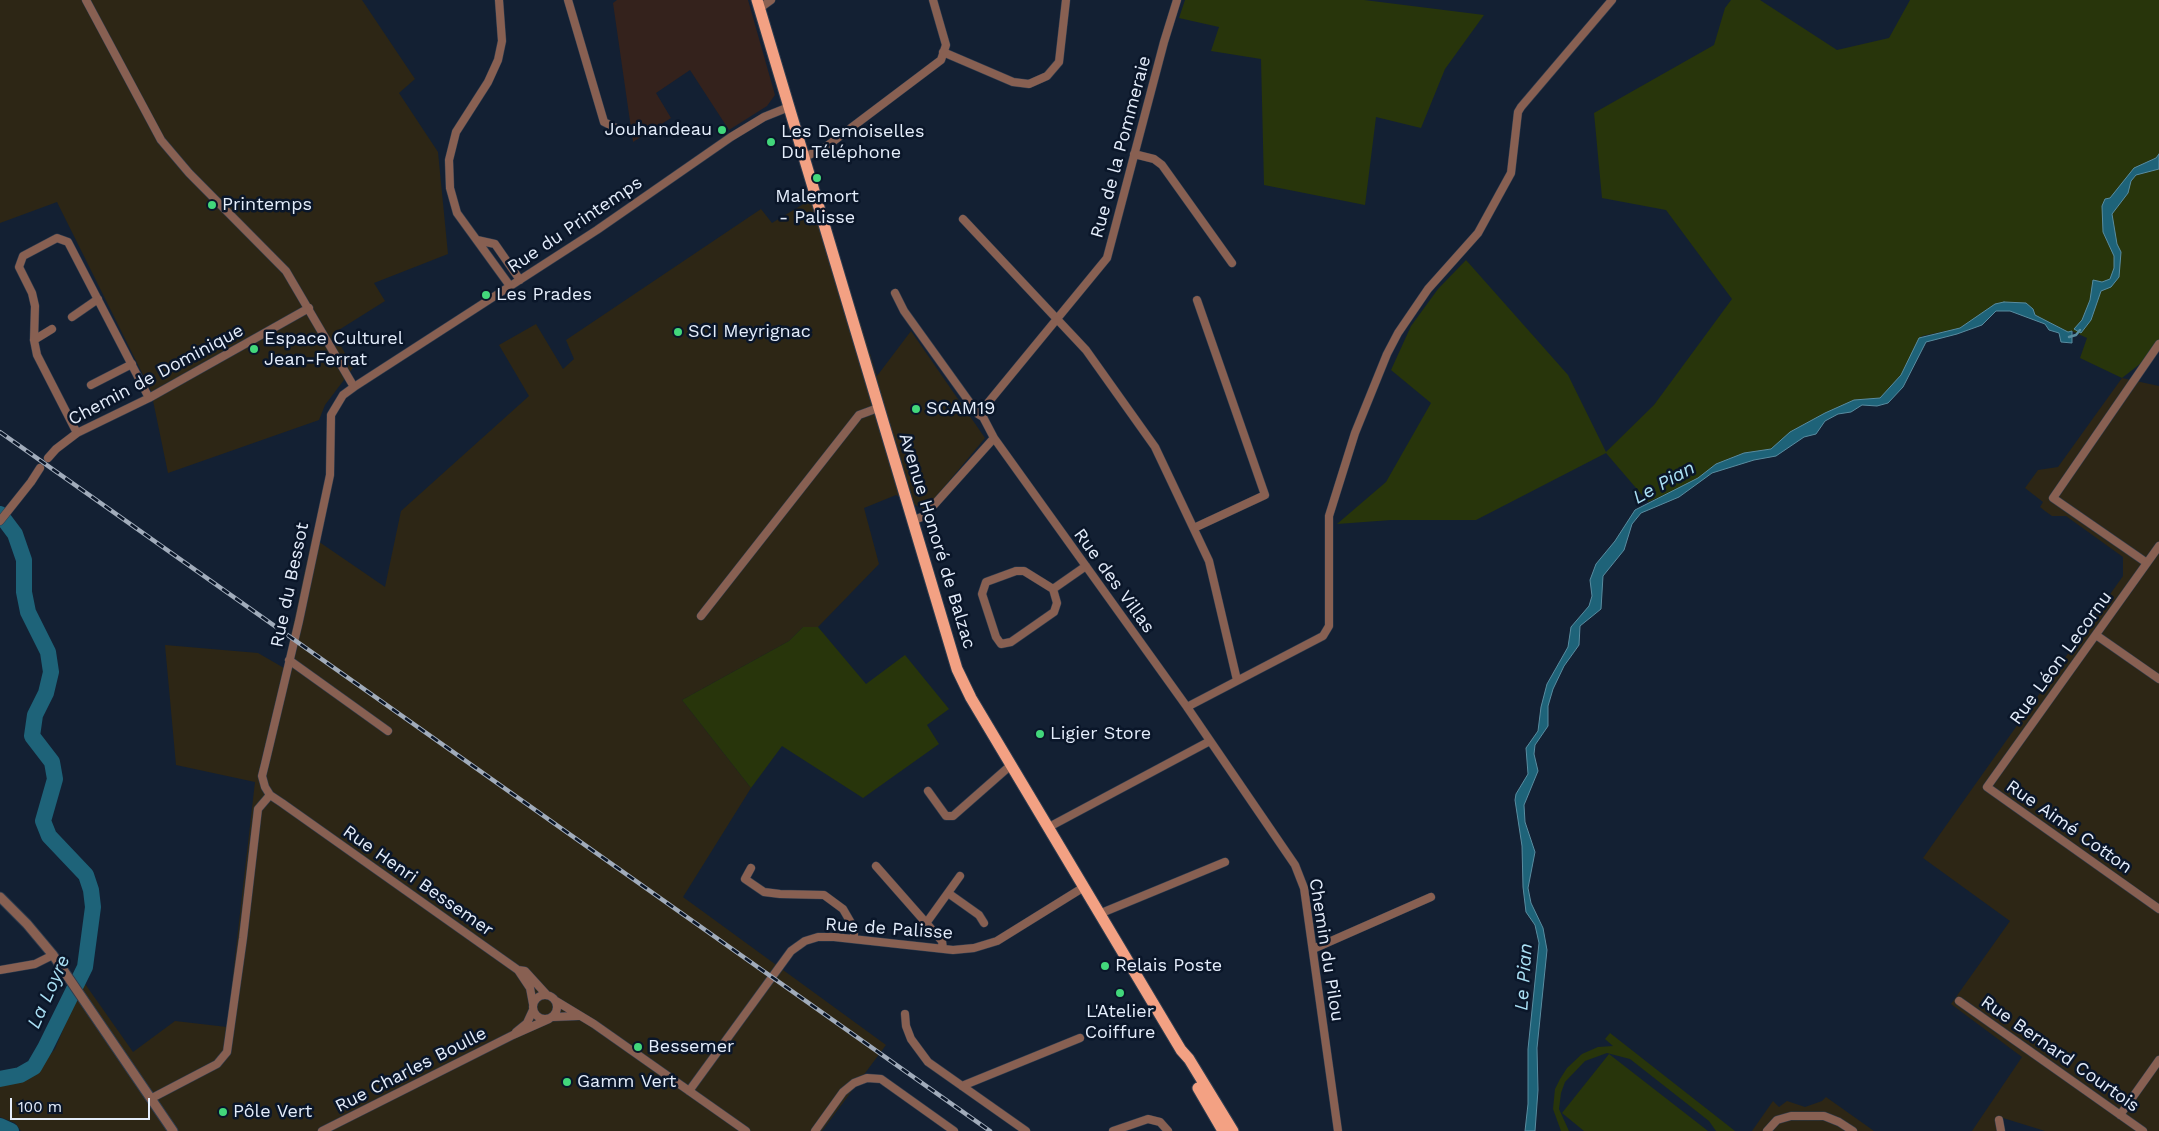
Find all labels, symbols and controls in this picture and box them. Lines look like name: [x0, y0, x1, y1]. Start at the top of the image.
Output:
street label: Rue de la Pommeraie: [1086, 53, 1156, 241]
place label: Jouhandeau: [605, 119, 712, 141]
place label: Les Demoiselles Du Téléphone: [781, 121, 924, 163]
marker: Jouhandeau: [716, 124, 728, 136]
marker: Les Demoiselles Du Téléphone: [765, 136, 777, 148]
street label: Rue du Printemps: [504, 172, 646, 278]
marker: Malemort - Palisse: [811, 172, 823, 184]
place label: Malemort - Palisse: [775, 186, 859, 228]
place label: Printemps: [222, 194, 312, 216]
marker: Printemps: [206, 199, 218, 211]
place label: Les Prades: [496, 284, 592, 306]
marker: Les Prades: [480, 289, 492, 301]
street label: Chemin de Dominique: [65, 320, 247, 430]
place label: SCI Meyrignac: [688, 321, 811, 343]
marker: SCI Meyrignac: [672, 326, 684, 338]
place label: Espace Culturel Jean-Ferrat: [264, 328, 403, 370]
marker: Espace Culturel Jean-Ferrat: [248, 343, 260, 355]
place label: SCAM19: [926, 398, 995, 420]
marker: SCAM19: [910, 403, 922, 415]
street label: Avenue Honoré de Balzac: [894, 431, 980, 651]
water label: Le Pian: [1629, 457, 1699, 509]
street label: Rue du Bessot: [266, 521, 314, 649]
street label: Rue des Villas: [1069, 525, 1159, 637]
street label: Rue Léon Lecornu: [2005, 587, 2117, 729]
place label: Ligier Store: [1050, 723, 1151, 745]
marker: Ligier Store: [1034, 728, 1046, 740]
street label: Rue Aimé Cotton: [2002, 776, 2136, 878]
street label: Rue Henri Bessemer: [339, 821, 497, 941]
street label: Chemin du Pilou: [1304, 877, 1348, 1023]
street label: Rue de Palisse: [824, 914, 954, 944]
water label: Le Pian: [1510, 942, 1538, 1012]
water label: La Loyre: [23, 952, 75, 1032]
place label: Relais Poste: [1115, 955, 1222, 977]
marker: Relais Poste: [1099, 960, 1111, 972]
marker: L'Atelier Coiffure: [1114, 987, 1126, 999]
street label: Rue Bernard Courtois: [1977, 991, 2143, 1117]
place label: L'Atelier Coiffure: [1085, 1001, 1155, 1044]
street label: Rue Charles Boulle: [332, 1022, 490, 1118]
place label: Bessemer: [648, 1036, 734, 1058]
marker: Bessemer: [632, 1041, 644, 1053]
place label: Gamm Vert: [577, 1071, 676, 1093]
marker: Gamm Vert: [561, 1076, 573, 1088]
scale bar: [12, 1088, 152, 1120]
text: 100 m: [18, 1098, 62, 1116]
place label: Pôle Vert: [233, 1101, 312, 1123]
marker: Pôle Vert: [217, 1106, 229, 1118]

